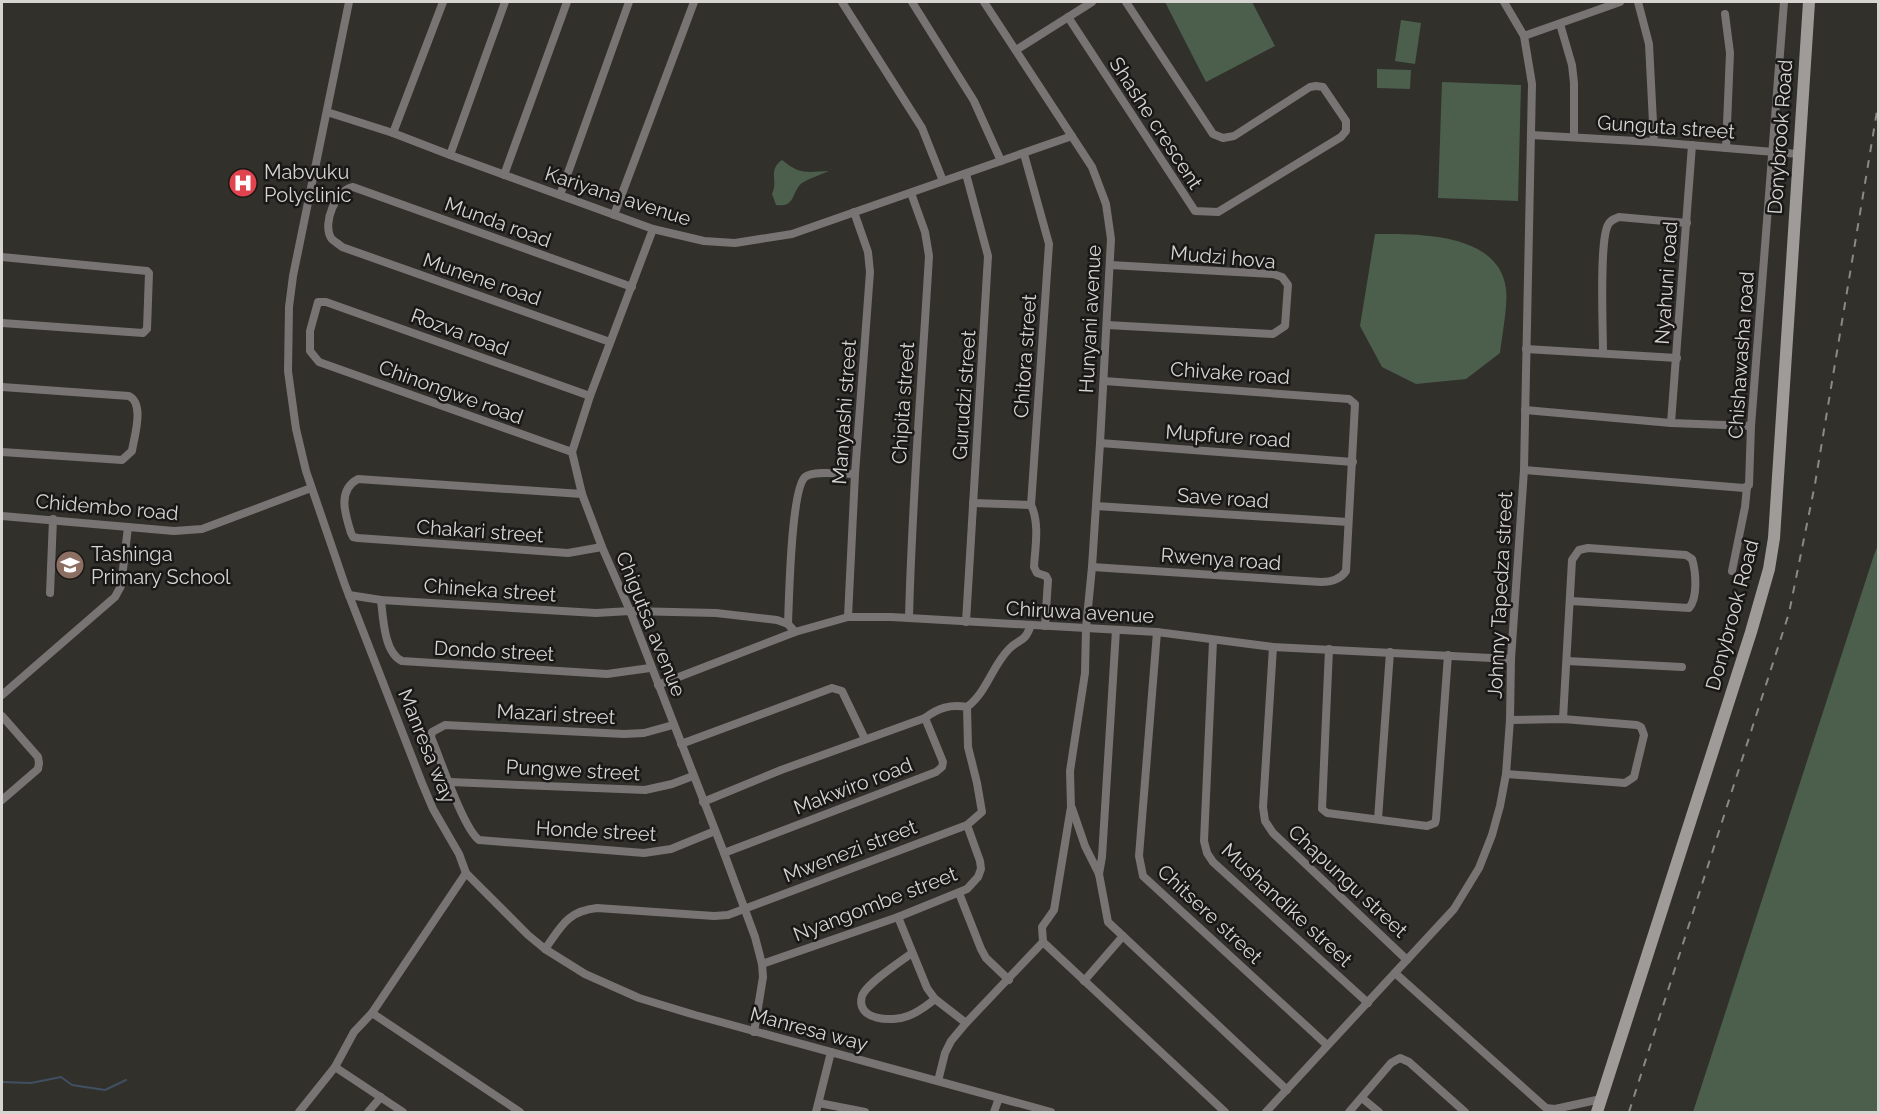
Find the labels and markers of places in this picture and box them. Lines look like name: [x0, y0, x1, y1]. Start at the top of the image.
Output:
place label: Mabvuku Polyclinic: [264, 160, 352, 207]
hospital icon: Mabvuku Polyclinic: [227, 167, 259, 199]
place label: Tashinga Primary School: [91, 542, 231, 589]
school or university icon: Tashinga Primary School: [54, 549, 86, 581]

